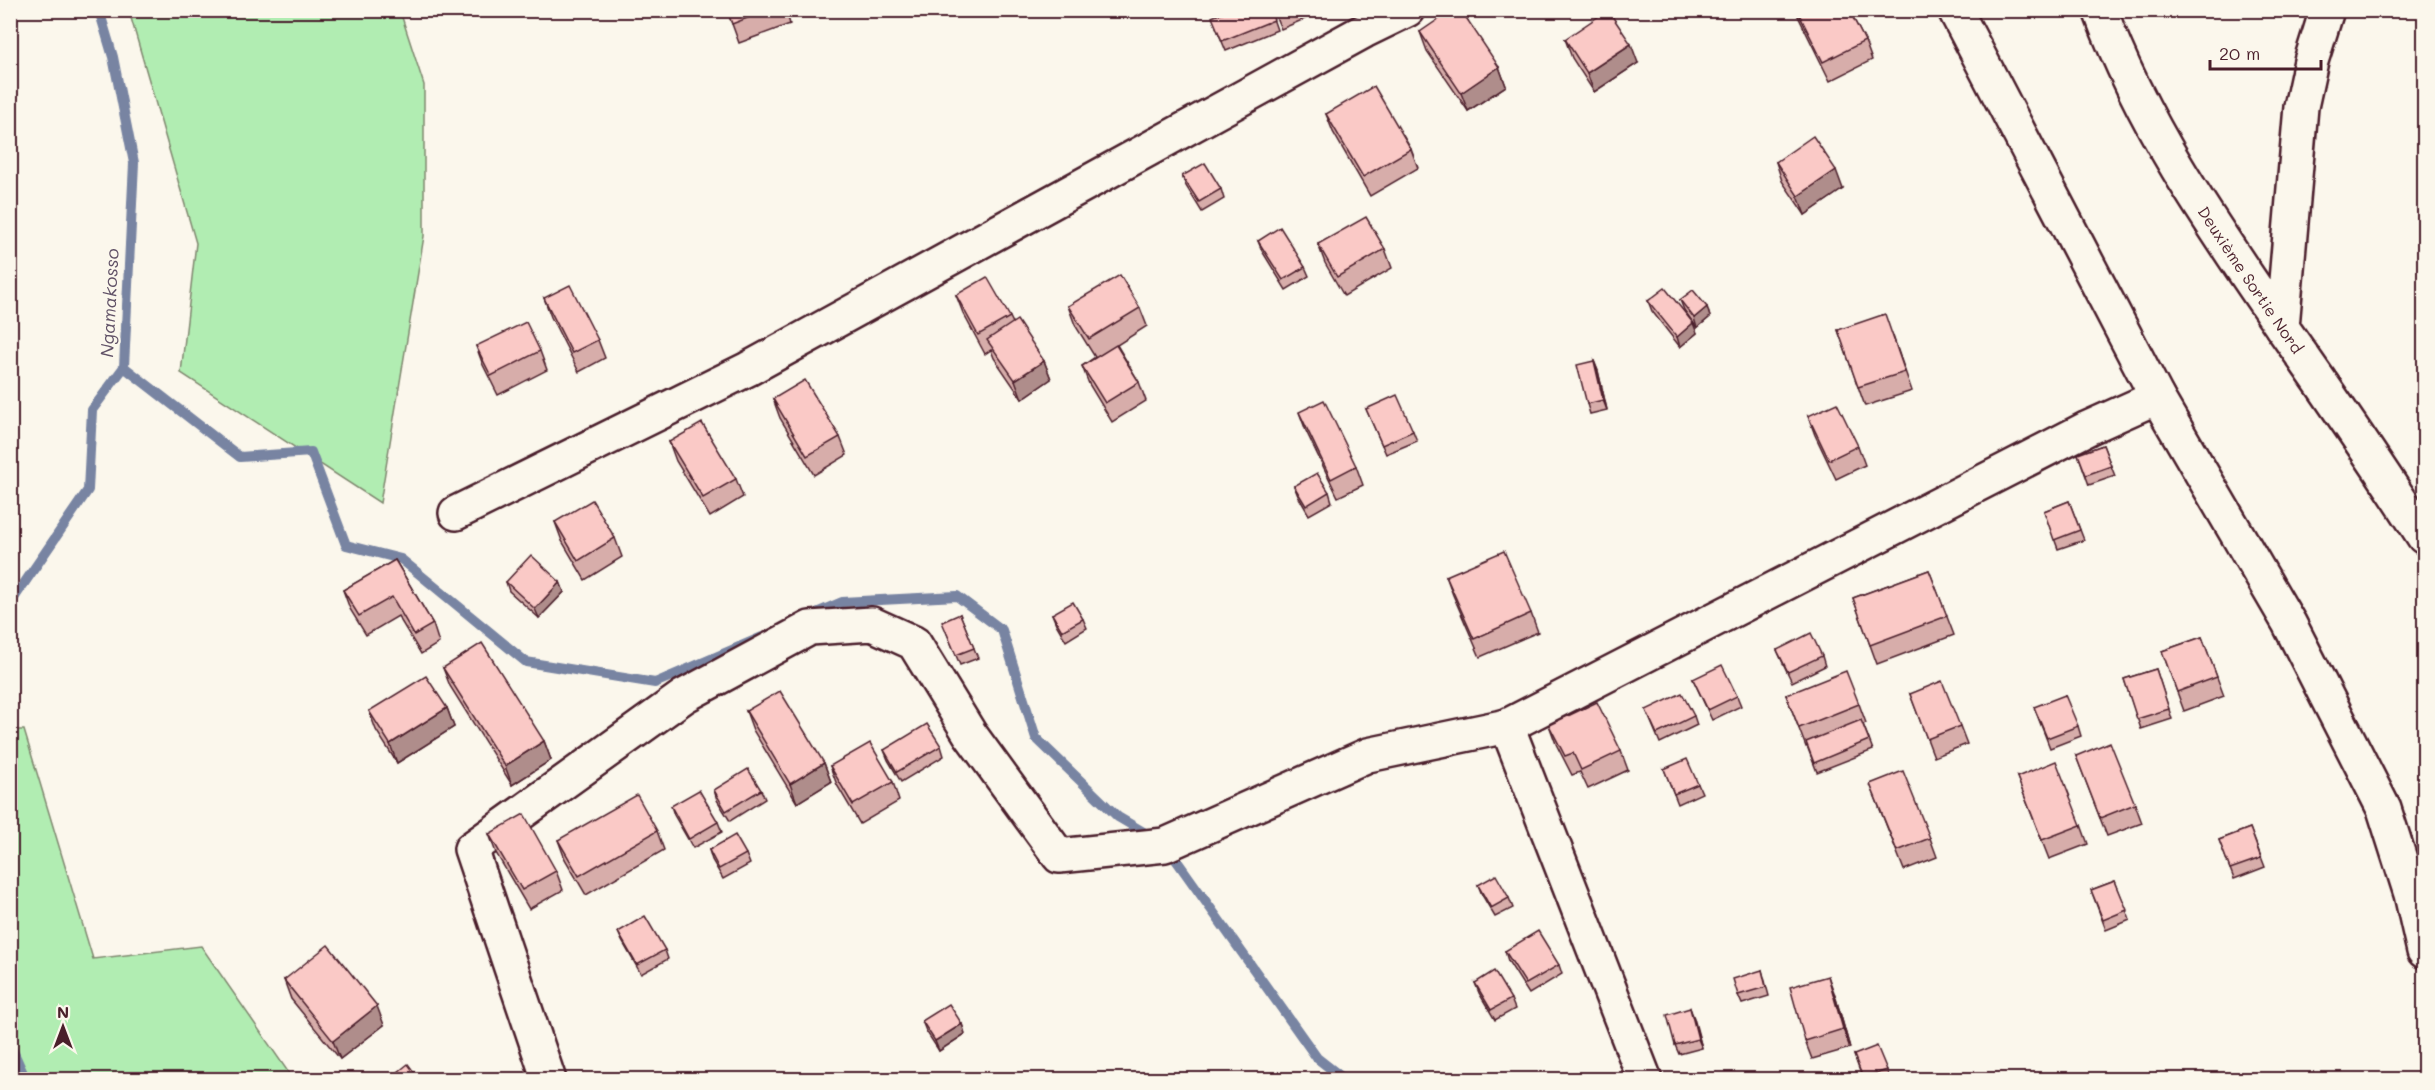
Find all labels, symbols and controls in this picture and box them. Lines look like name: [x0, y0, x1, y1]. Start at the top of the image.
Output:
scale bar: [2210, 33, 2321, 71]
text: 20 m: [2219, 41, 2260, 65]
street label: Deuxième Sortie Nord: [2194, 202, 2308, 357]
water label: Ngamakosso: [94, 248, 124, 358]
north arrow: [33, 997, 93, 1057]
text: N: [57, 1001, 69, 1022]

